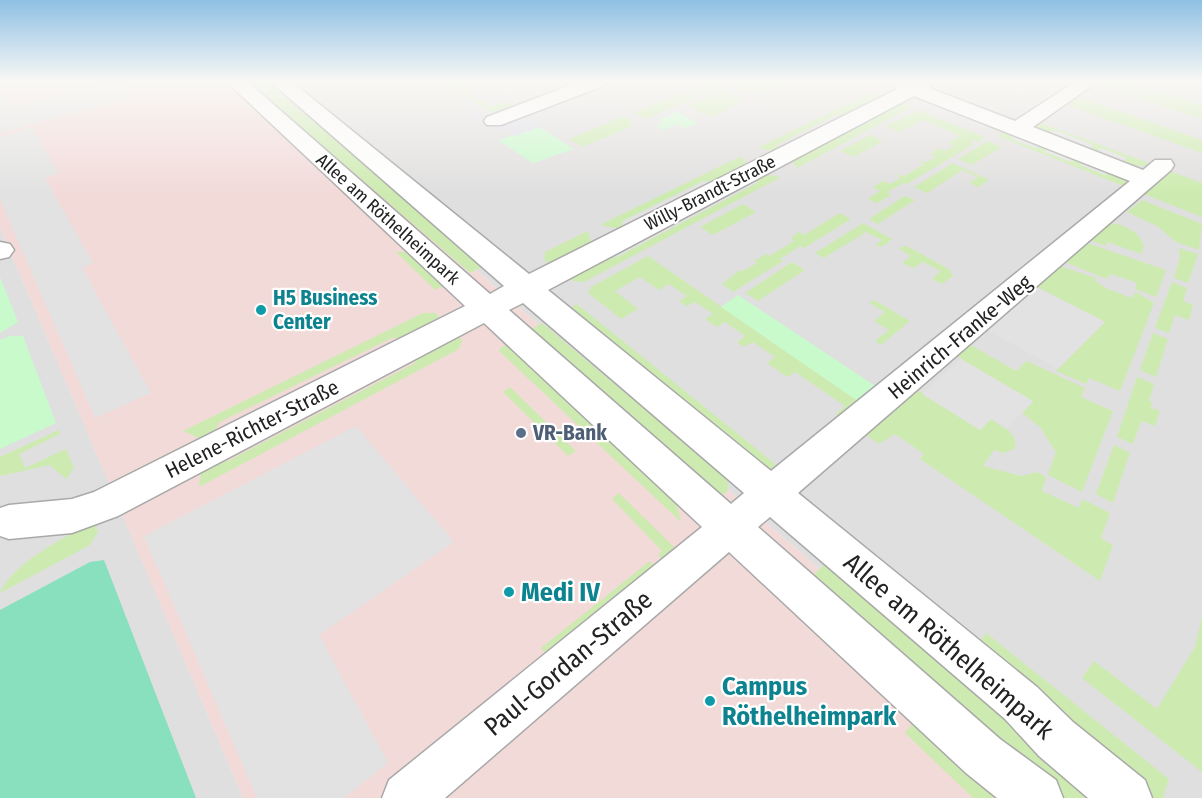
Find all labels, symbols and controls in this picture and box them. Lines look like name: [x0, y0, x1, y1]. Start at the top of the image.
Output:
street label: Allee am Röthelheimpark: [312, 149, 465, 290]
street label: Willy-Brandt-Straße: [641, 150, 779, 236]
street label: Heinrich-Franke-Weg: [883, 269, 1037, 405]
place label: H5 Business Center: [273, 285, 378, 335]
marker: H5 Business Center: [254, 303, 268, 317]
street label: Helene-Richter-Straße: [161, 374, 343, 484]
place label: VR-Bank: [532, 420, 607, 446]
marker: VR-Bank: [514, 426, 528, 440]
street label: Allee am Röthelheimpark: [837, 547, 1061, 747]
place label: Medi IV: [521, 577, 600, 608]
street label: Paul-Gordan-Straße: [478, 584, 659, 743]
marker: Medi IV: [502, 585, 516, 599]
place label: Campus Röthelheimpark: [722, 671, 897, 732]
marker: Campus Röthelheimpark: [703, 694, 717, 708]

